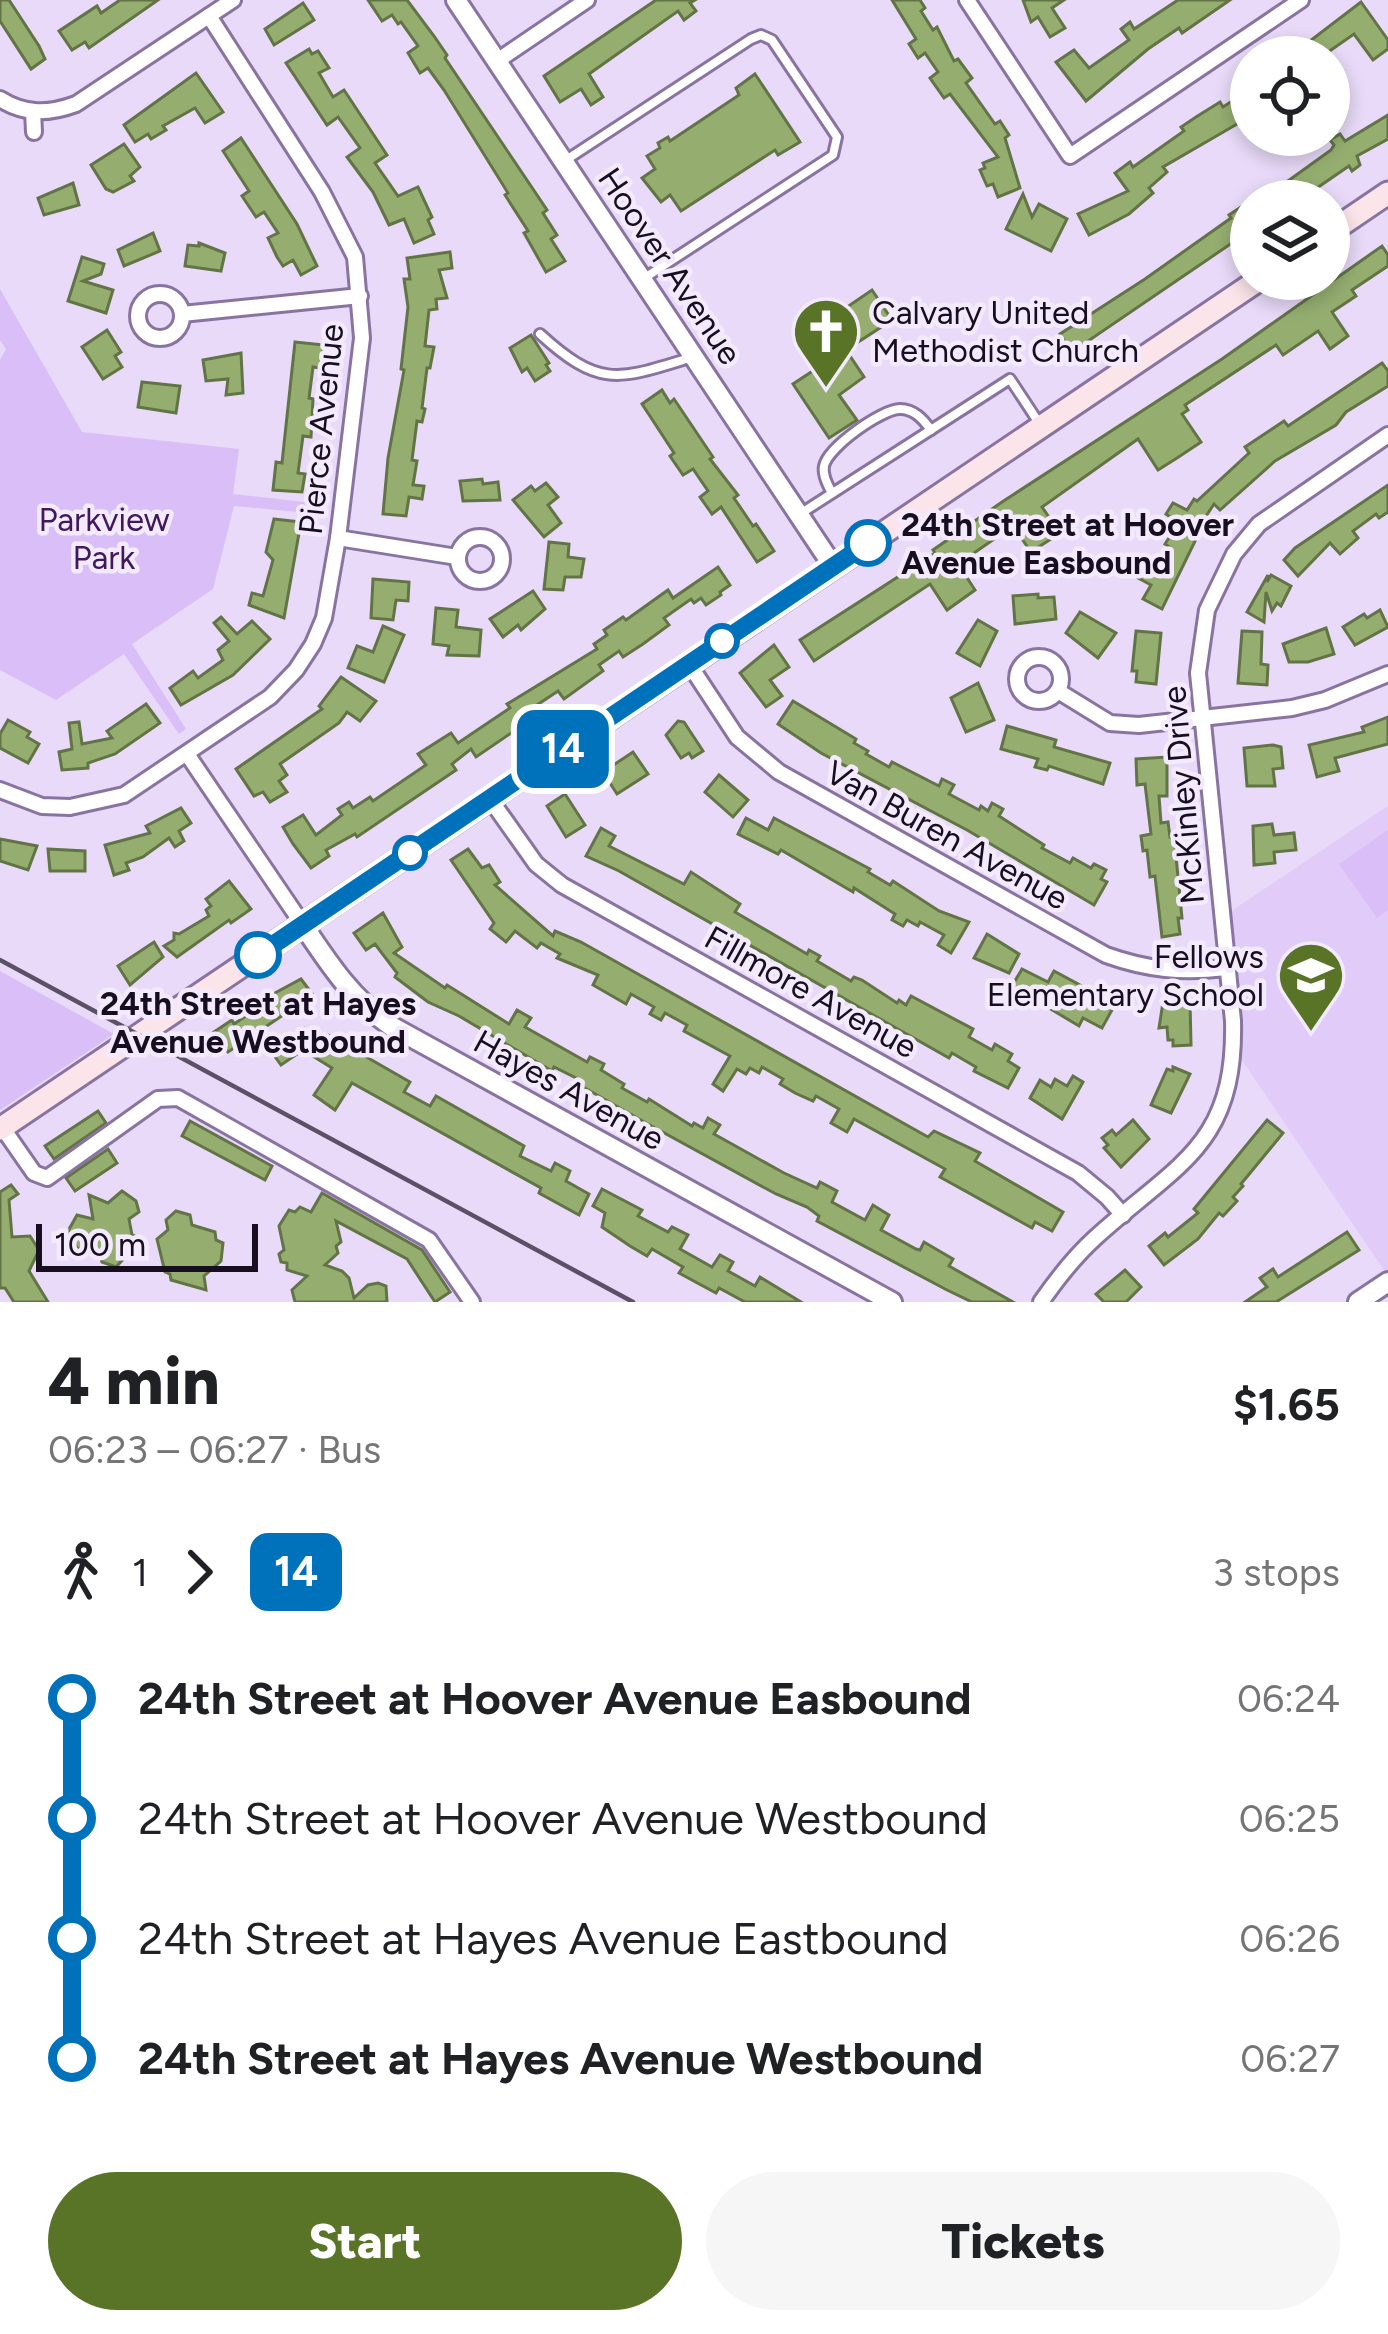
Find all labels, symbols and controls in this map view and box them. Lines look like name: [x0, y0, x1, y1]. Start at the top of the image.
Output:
map controls: [1230, 36, 1350, 300]
button: locate: [1230, 36, 1350, 156]
street label: Hoover Avenue: [590, 160, 750, 372]
button: layers: [1230, 180, 1350, 300]
place label: Calvary United Methodist Church: [872, 293, 1139, 370]
church icon: Calvary United Methodist Church: [791, 296, 861, 390]
street label: Pierce Avenue: [291, 322, 351, 536]
park label: Parkview Park: [38, 500, 170, 577]
place label: 24th Street at Hoover Avenue Easbound: [901, 505, 1235, 582]
marker: 24th Street at Hoover Avenue Easbound: [846, 521, 890, 565]
unlabelled marker: [706, 625, 738, 657]
street label: McKinley Drive: [1154, 684, 1212, 906]
line badge: 14: [509, 710, 617, 788]
text: 14: [541, 723, 585, 774]
street label: Van Buren Avenue: [819, 752, 1075, 918]
unlabelled marker: [394, 837, 426, 869]
street label: Fillmore Avenue: [698, 918, 924, 1066]
marker: 24th Street at Hayes Avenue Westbound: [236, 933, 280, 977]
place label: Fellows Elementary School: [987, 937, 1264, 1014]
school or university icon: Fellows Elementary School: [1276, 940, 1346, 1034]
place label: 24th Street at Hayes Avenue Westbound: [100, 984, 416, 1061]
street label: Hayes Avenue: [467, 1022, 671, 1158]
scale bar: [36, 1218, 258, 1271]
text: 100 m: [54, 1225, 146, 1264]
text: 4 min: [48, 1341, 220, 1421]
text: $1.65: [1233, 1377, 1340, 1431]
text: 06:23 – 06:27 · Bus: [48, 1426, 381, 1473]
icon: walk: [48, 1539, 114, 1605]
icon: forward: [166, 1539, 232, 1605]
text: 14: [274, 1546, 318, 1597]
text: 1: [132, 1549, 148, 1596]
text: 3 stops: [1212, 1549, 1340, 1596]
text: 24th Street at Hoover Avenue Easbound: [138, 1671, 972, 1725]
text: 06:24: [1237, 1675, 1340, 1722]
text: 24th Street at Hoover Avenue Westbound: [138, 1791, 988, 1845]
text: 06:25: [1239, 1795, 1340, 1842]
text: 24th Street at Hayes Avenue Eastbound: [138, 1911, 949, 1965]
text: 06:26: [1239, 1915, 1340, 1962]
text: 24th Street at Hayes Avenue Westbound: [138, 2031, 983, 2085]
text: 06:27: [1240, 2035, 1340, 2082]
button: Start: [48, 2172, 682, 2310]
button: Tickets: [706, 2172, 1340, 2310]

